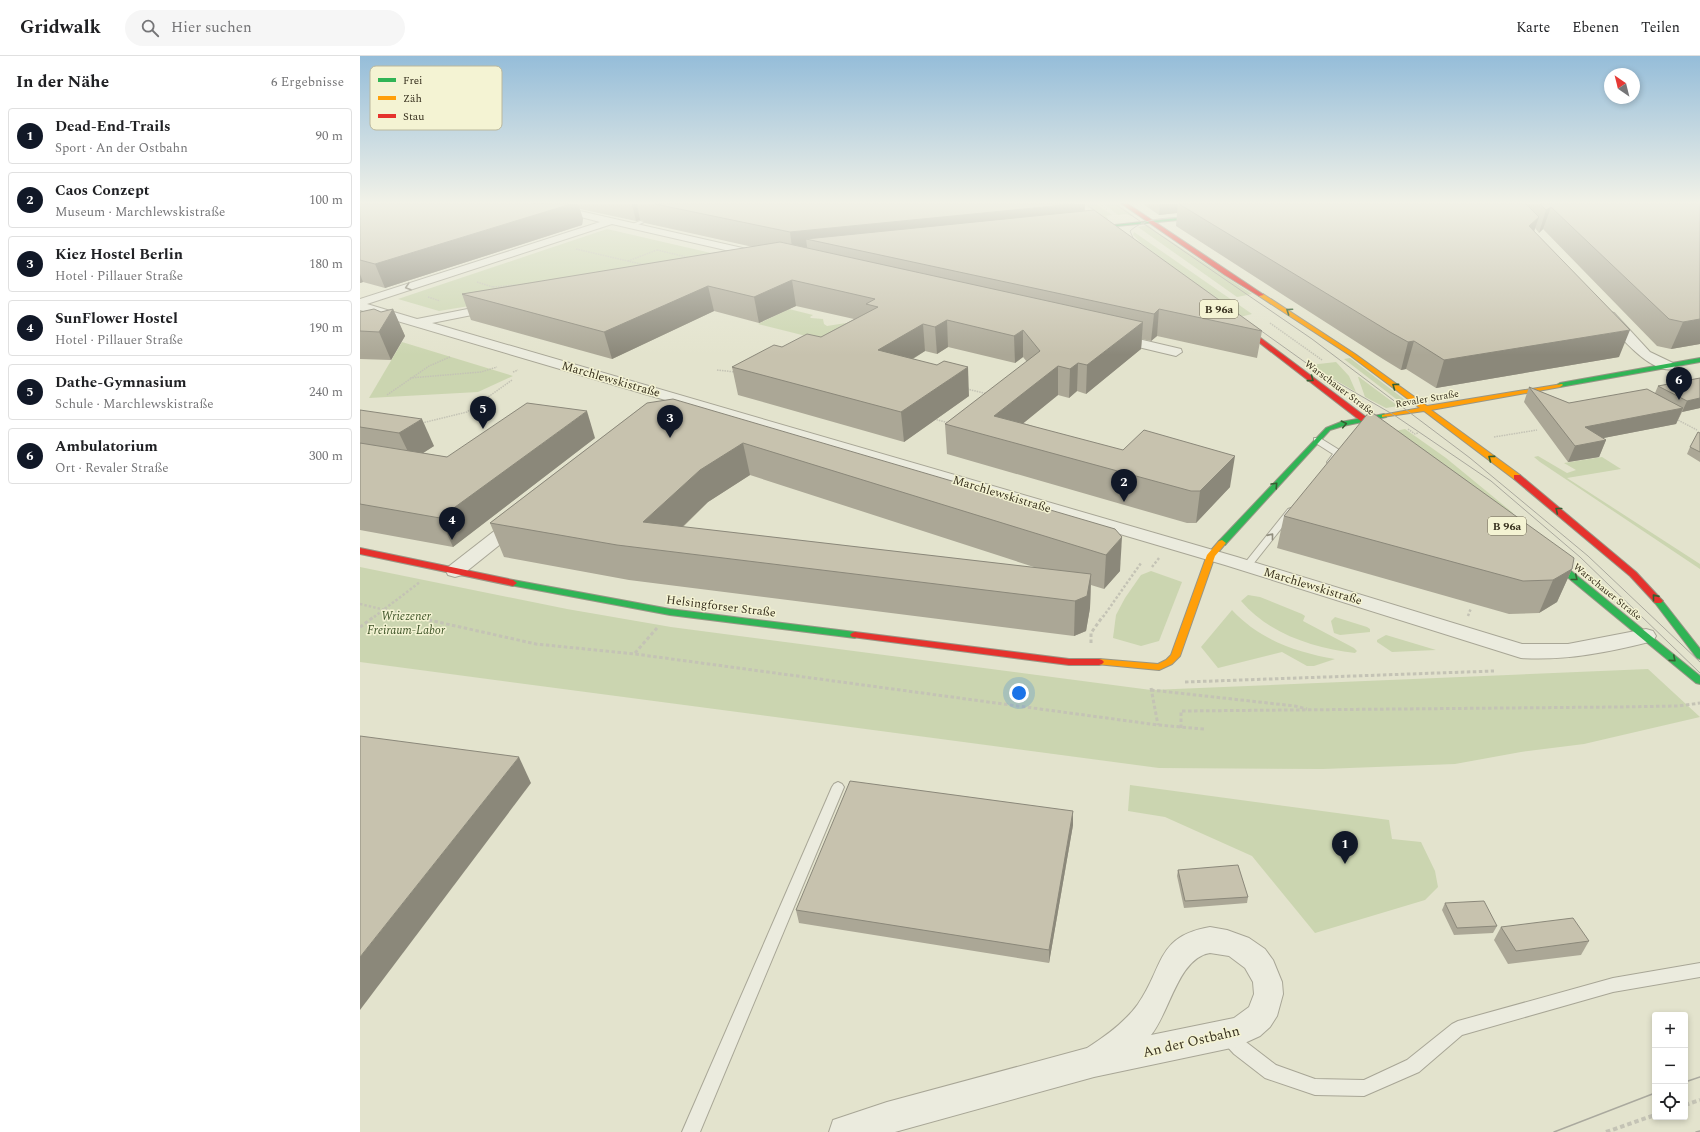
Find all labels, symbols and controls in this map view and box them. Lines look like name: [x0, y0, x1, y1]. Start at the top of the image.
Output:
search box: [125, 10, 405, 46]
text: Gridwalk: [20, 13, 101, 42]
text: Hier suchen: [171, 16, 252, 39]
icon: search: [139, 17, 161, 39]
text: Karte: [1516, 17, 1550, 38]
text: Ebenen: [1572, 17, 1619, 38]
text: Teilen: [1641, 17, 1680, 38]
legend: [370, 66, 502, 130]
north arrow: [1604, 68, 1640, 104]
text: In der Nähe: [16, 69, 109, 95]
text: 6 Ergebnisse: [271, 72, 344, 92]
text: Frei: [403, 72, 423, 89]
text: Zäh: [403, 90, 422, 107]
text: Stau: [403, 108, 424, 125]
text: Dead-End-Trails: [55, 115, 171, 138]
text: 1: [26, 126, 34, 146]
text: 90 m: [316, 126, 343, 146]
text: Sport · An der Ostbahn: [55, 138, 188, 158]
text: Caos Conzept: [55, 179, 150, 202]
text: 2: [26, 190, 34, 210]
text: 100 m: [309, 190, 343, 210]
text: Museum · Marchlewskistraße: [55, 202, 225, 222]
text: Kiez Hostel Berlin: [55, 243, 183, 266]
text: 3: [26, 254, 34, 274]
text: 180 m: [309, 254, 343, 274]
text: Hotel · Pillauer Straße: [55, 266, 183, 286]
one-way arrow: [405, 283, 412, 291]
road number: B 96a: [1200, 300, 1238, 318]
text: SunFlower Hostel: [55, 307, 178, 330]
one-way arrow: [1286, 309, 1293, 316]
text: 4: [26, 318, 34, 338]
text: 190 m: [309, 318, 343, 338]
text: Hotel · Pillauer Straße: [55, 330, 183, 350]
street label: Marchlewskistraße: [559, 356, 663, 403]
street label: Warschauer Straße: [1301, 356, 1378, 420]
pin: 6: [1666, 367, 1692, 400]
text: Dathe-Gymnasium: [55, 371, 187, 394]
one-way arrow: [1307, 374, 1314, 382]
text: 5: [26, 382, 34, 402]
text: 240 m: [309, 382, 343, 402]
one-way arrow: [1392, 383, 1399, 391]
street label: Revaler Straße: [1394, 386, 1460, 412]
text: Schule · Marchlewskistraße: [55, 394, 213, 414]
pin: 5: [470, 396, 496, 429]
pin: 3: [657, 405, 683, 438]
one-way arrow: [1341, 420, 1347, 428]
text: Ambulatorium: [55, 435, 158, 458]
text: 6: [26, 446, 34, 466]
text: 300 m: [309, 446, 343, 466]
one-way arrow: [1489, 455, 1496, 462]
text: Ort · Revaler Straße: [55, 458, 169, 478]
pin: 2: [1111, 469, 1137, 502]
street label: Marchlewskistraße: [950, 471, 1054, 519]
one-way arrow: [1270, 482, 1278, 490]
pin: 4: [439, 507, 465, 540]
one-way arrow: [1555, 508, 1563, 515]
road number: B 96a: [1488, 517, 1526, 535]
one-way arrow: [1267, 533, 1274, 540]
street label: Warschauer Straße: [1570, 559, 1645, 625]
street label: Marchlewskistraße: [1261, 563, 1365, 611]
one-way arrow: [1571, 574, 1578, 581]
street label: Helsingforser Straße: [665, 590, 777, 623]
one-way arrow: [1652, 594, 1659, 601]
park label: Wriezener Freiraum-Labor: [367, 607, 446, 640]
one-way arrow: [1668, 654, 1676, 661]
your location: [1009, 683, 1029, 703]
pin: 1: [1332, 831, 1358, 864]
map controls: [1652, 1012, 1688, 1120]
button: +: [1652, 1012, 1688, 1048]
street label: An der Ostbahn: [1141, 1020, 1242, 1063]
button: −: [1652, 1048, 1688, 1084]
button: locate: [1652, 1084, 1688, 1120]

